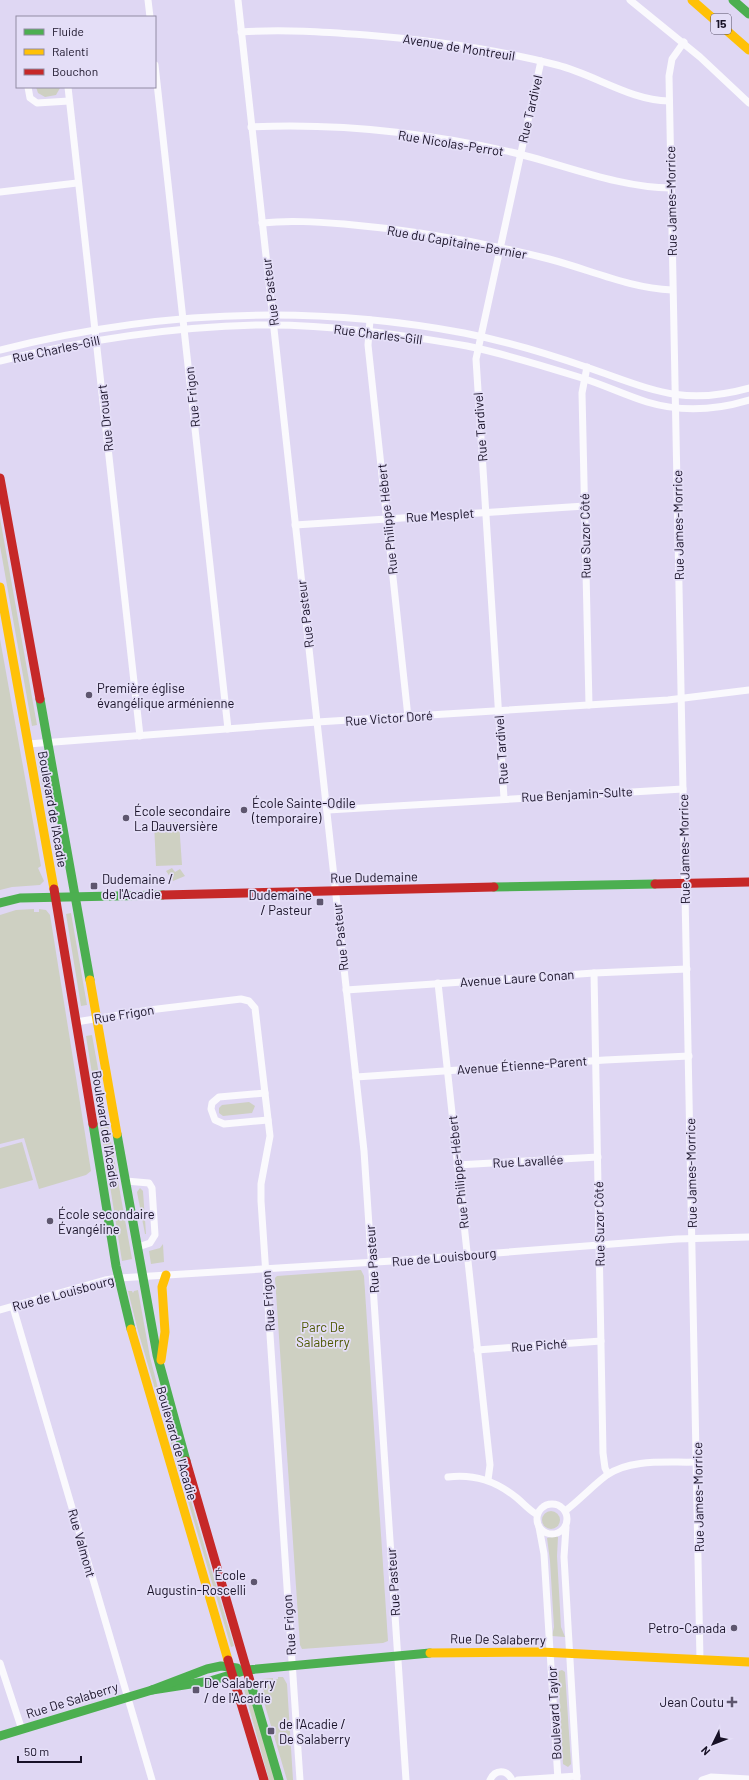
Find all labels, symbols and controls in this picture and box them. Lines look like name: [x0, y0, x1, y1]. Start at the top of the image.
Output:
road number: 15: [711, 14, 731, 34]
legend: [16, 16, 156, 88]
text: Fluide: [52, 24, 84, 38]
street label: Avenue de Montreuil: [402, 30, 516, 64]
text: Ralenti: [52, 44, 89, 58]
text: Bouchon: [52, 64, 98, 78]
street label: Rue Tardivel: [514, 73, 546, 145]
street label: Rue Nicolas-Perrot: [397, 127, 505, 159]
street label: Rue James-Morrice: [662, 146, 680, 256]
street label: Rue du Capitaine-Bernier: [386, 222, 528, 262]
street label: Rue Pasteur: [258, 257, 282, 327]
street label: Rue Charles-Gill: [333, 321, 423, 347]
street label: Rue Charles-Gill: [11, 332, 101, 366]
street label: Rue Frigon: [181, 366, 203, 428]
street label: Rue Drouart: [94, 384, 116, 452]
street label: Rue Tardivel: [470, 392, 490, 462]
street label: Rue Philippe Hébert: [373, 463, 401, 575]
street label: Rue James-Morrice: [669, 470, 687, 580]
street label: Rue Suzor Côté: [576, 493, 594, 579]
street label: Rue Mesplet: [405, 505, 475, 525]
street label: Rue Pasteur: [293, 579, 317, 649]
place label: Première église évangélique arménienne: [97, 680, 234, 711]
marker: Première église évangélique arménienne: [84, 690, 94, 700]
street label: Rue Victor Doré: [345, 707, 433, 729]
street label: Rue Tardivel: [491, 715, 511, 785]
street label: Boulevard de l'Acadie: [35, 749, 71, 869]
street label: Rue Benjamin-Sulte: [521, 783, 633, 805]
street label: Rue James-Morrice: [675, 794, 693, 904]
place label: École Sainte-Odile (temporaire): [251, 795, 356, 826]
place label: École secondaire La Dauversière: [134, 803, 231, 834]
marker: École Sainte-Odile (temporaire): [239, 805, 249, 815]
marker: École secondaire La Dauversière: [121, 813, 131, 823]
street label: Rue Dudemaine: [330, 868, 418, 886]
place label: Dudemaine / de l'Acadie: [102, 871, 173, 902]
marker: Dudemaine / de l'Acadie: [89, 881, 99, 891]
place label: Dudemaine / Pasteur: [249, 887, 312, 918]
marker: Dudemaine / Pasteur: [315, 897, 325, 907]
street label: Rue Pasteur: [328, 902, 352, 972]
street label: Avenue Laure Conan: [459, 966, 575, 990]
street label: Rue Frigon: [93, 1001, 155, 1027]
street label: Avenue Étienne-Parent: [456, 1052, 588, 1078]
street label: Boulevard de l'Acadie: [89, 1069, 123, 1189]
street label: Rue Philippe-Hébert: [444, 1114, 472, 1230]
street label: Rue James-Morrice: [682, 1118, 700, 1228]
street label: Rue Lavallée: [492, 1151, 564, 1171]
street label: Rue Suzor Côté: [590, 1181, 608, 1267]
place label: École secondaire Évangéline: [58, 1206, 155, 1237]
marker: École secondaire Évangéline: [45, 1216, 55, 1226]
street label: Rue Pasteur: [362, 1224, 382, 1294]
street label: Rue de Louisbourg: [391, 1244, 497, 1270]
street label: Rue Frigon: [258, 1270, 278, 1332]
street label: Rue de Louisbourg: [10, 1272, 116, 1314]
park label: Parc De Salaberry: [296, 1319, 350, 1350]
street label: Rue Piché: [510, 1335, 568, 1355]
street label: Boulevard de l'Acadie: [153, 1384, 201, 1502]
street label: Rue James-Morrice: [689, 1442, 707, 1552]
street label: Rue Valmont: [65, 1507, 99, 1579]
street label: Rue Pasteur: [383, 1547, 403, 1617]
place label: École Augustin-Roscelli: [147, 1567, 246, 1598]
marker: École Augustin-Roscelli: [249, 1577, 259, 1587]
street label: Rue Frigon: [279, 1594, 299, 1656]
place label: Petro-Canada: [648, 1620, 726, 1636]
marker: Petro-Canada: [729, 1623, 739, 1633]
street label: Rue De Salaberry: [450, 1630, 546, 1648]
street label: Boulevard Taylor: [544, 1666, 564, 1760]
place label: De Salaberry / de l'Acadie: [204, 1675, 275, 1706]
street label: Rue De Salaberry: [24, 1678, 120, 1722]
marker: De Salaberry / de l'Acadie: [191, 1685, 201, 1695]
place label: Jean Coutu: [660, 1694, 724, 1710]
marker: Jean Coutu: [727, 1697, 737, 1707]
place label: de l'Acadie / De Salaberry: [279, 1716, 350, 1747]
north arrow: [693, 1724, 733, 1764]
marker: de l'Acadie / De Salaberry: [266, 1726, 276, 1736]
scale bar: [18, 1738, 81, 1764]
text: 50 m: [24, 1744, 49, 1758]
text: N: [698, 1744, 713, 1758]

